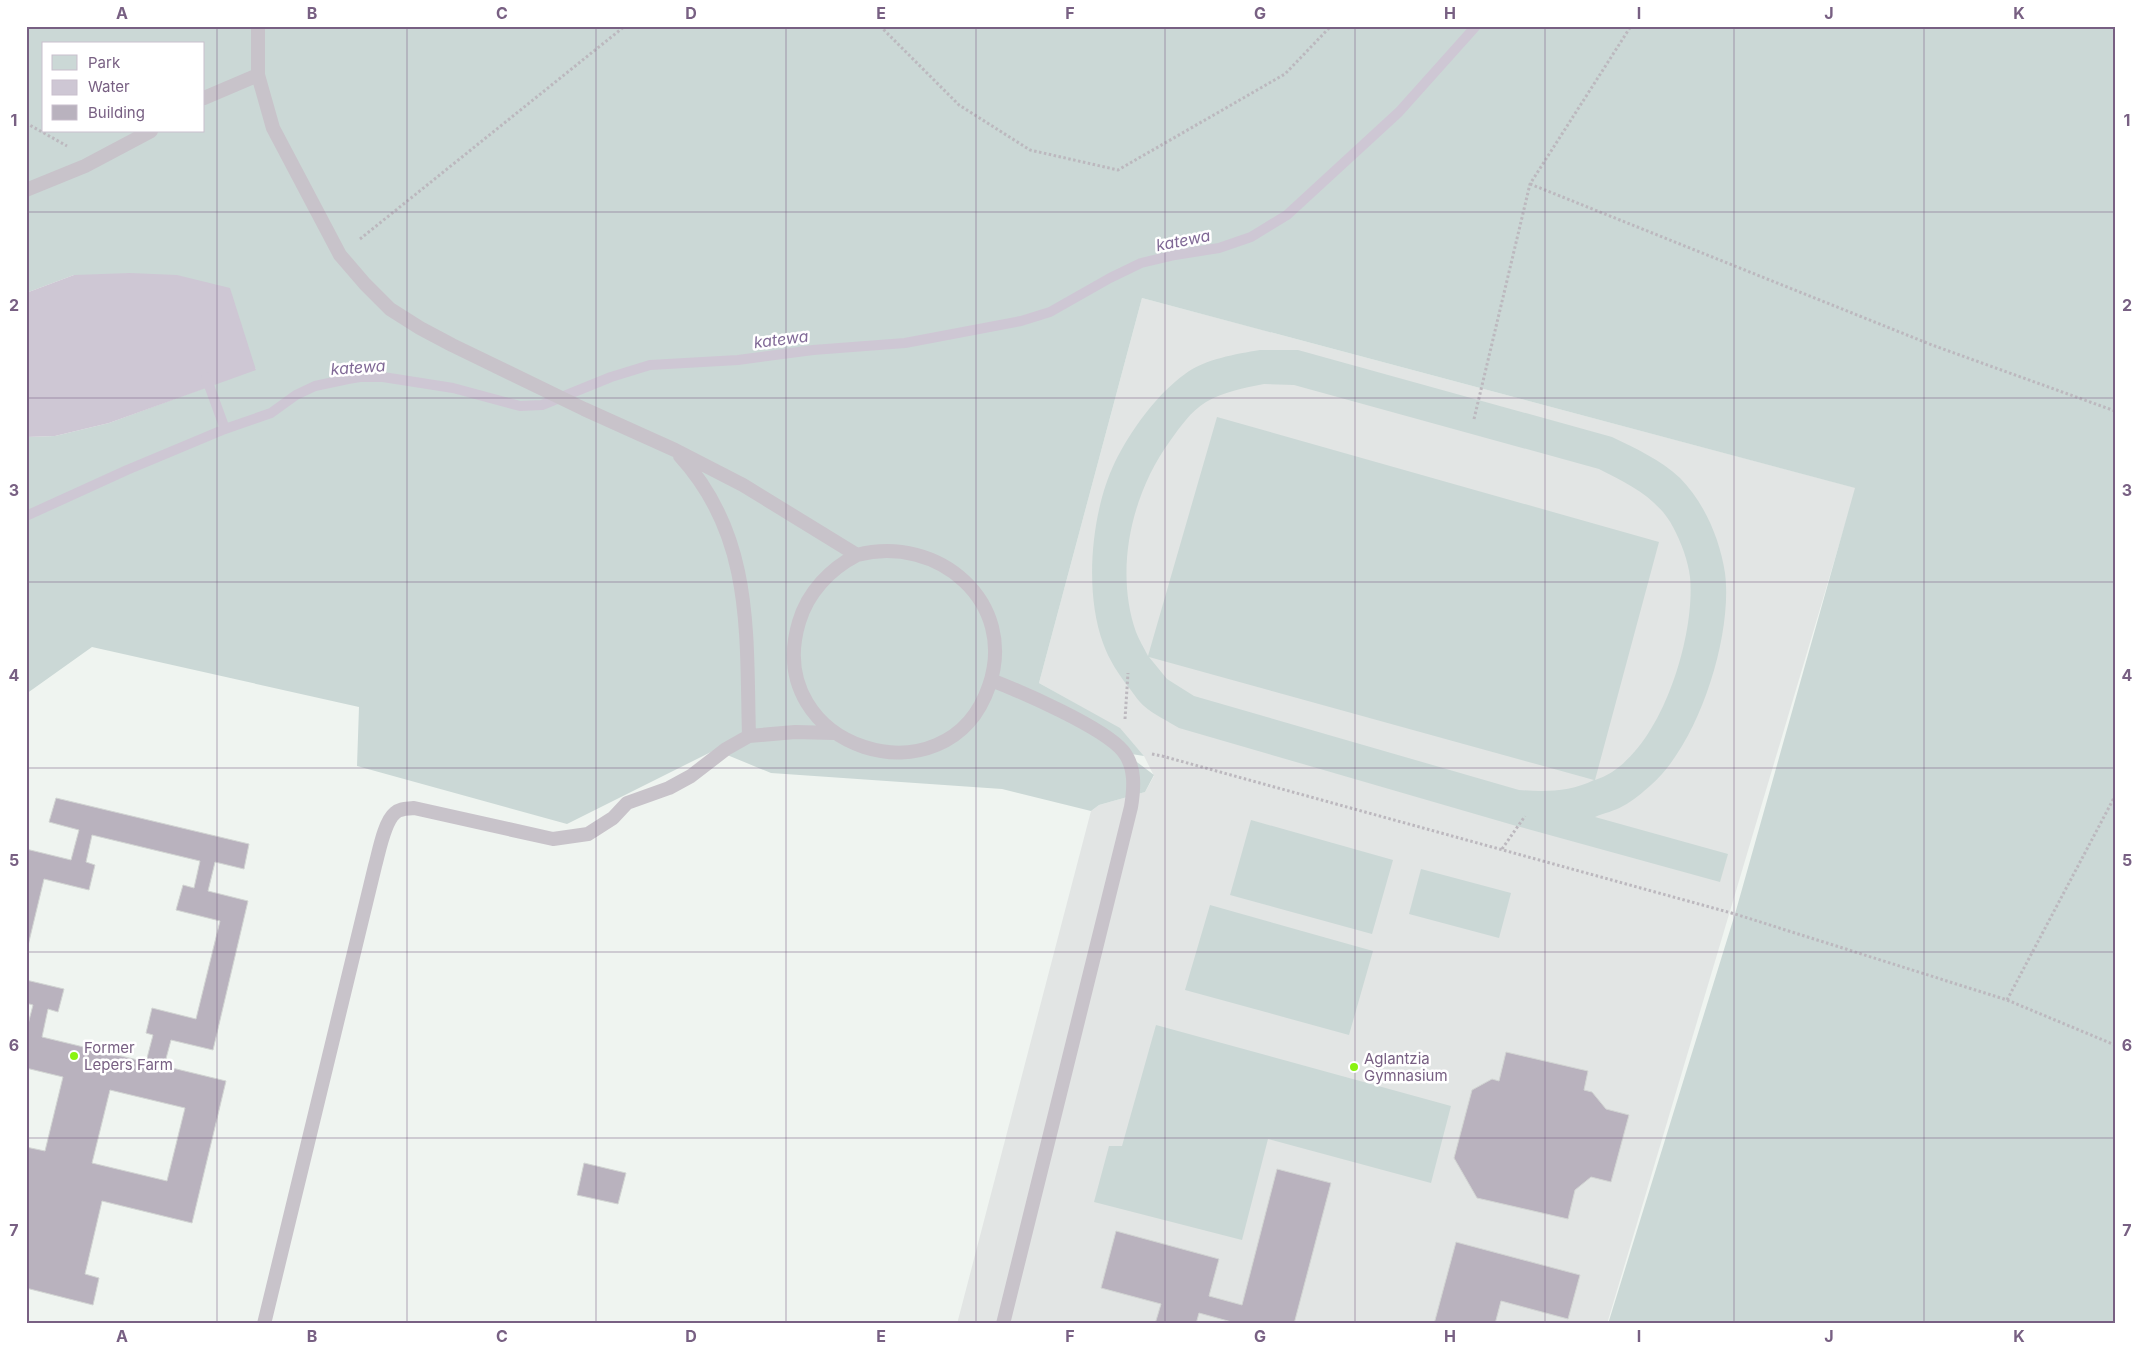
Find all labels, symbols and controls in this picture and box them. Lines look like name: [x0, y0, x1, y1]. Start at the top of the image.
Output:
text: A: [116, 3, 128, 23]
text: B: [307, 3, 317, 23]
text: C: [496, 3, 508, 23]
text: D: [685, 3, 697, 23]
text: E: [876, 3, 886, 23]
text: F: [1065, 3, 1075, 23]
text: G: [1254, 3, 1266, 23]
text: H: [1444, 3, 1456, 23]
text: I: [1637, 3, 1641, 23]
text: J: [1824, 3, 1834, 23]
text: K: [2013, 3, 2025, 23]
legend: [42, 42, 205, 132]
text: Park: [88, 53, 121, 72]
text: Water: [88, 77, 130, 96]
text: Building: [88, 103, 145, 122]
text: 1: [11, 110, 17, 130]
text: 1: [2124, 110, 2130, 130]
water label: katewa: [1154, 225, 1212, 255]
text: 2: [9, 295, 19, 315]
text: 2: [2122, 295, 2132, 315]
water label: katewa: [753, 326, 810, 352]
water label: katewa: [330, 355, 386, 379]
text: 3: [9, 480, 19, 500]
text: 3: [2122, 480, 2132, 500]
text: 4: [9, 665, 20, 685]
text: 4: [2122, 665, 2133, 685]
text: 5: [9, 850, 19, 870]
text: 5: [2122, 850, 2132, 870]
text: 6: [9, 1035, 19, 1055]
text: 6: [2122, 1035, 2132, 1055]
place label: Former Lepers Farm: [84, 1038, 173, 1074]
place label: Aglantzia Gymnasium: [1364, 1049, 1448, 1085]
marker: Former Lepers Farm: [68, 1050, 80, 1062]
marker: Aglantzia Gymnasium: [1348, 1061, 1360, 1073]
text: 7: [9, 1220, 19, 1240]
text: 7: [2122, 1220, 2132, 1240]
text: A: [116, 1326, 128, 1346]
text: B: [307, 1326, 317, 1346]
text: C: [496, 1326, 508, 1346]
text: D: [685, 1326, 697, 1346]
text: E: [876, 1326, 886, 1346]
text: F: [1065, 1326, 1075, 1346]
text: G: [1254, 1326, 1266, 1346]
text: H: [1444, 1326, 1456, 1346]
text: I: [1637, 1326, 1641, 1346]
text: J: [1824, 1326, 1834, 1346]
text: K: [2013, 1326, 2025, 1346]

